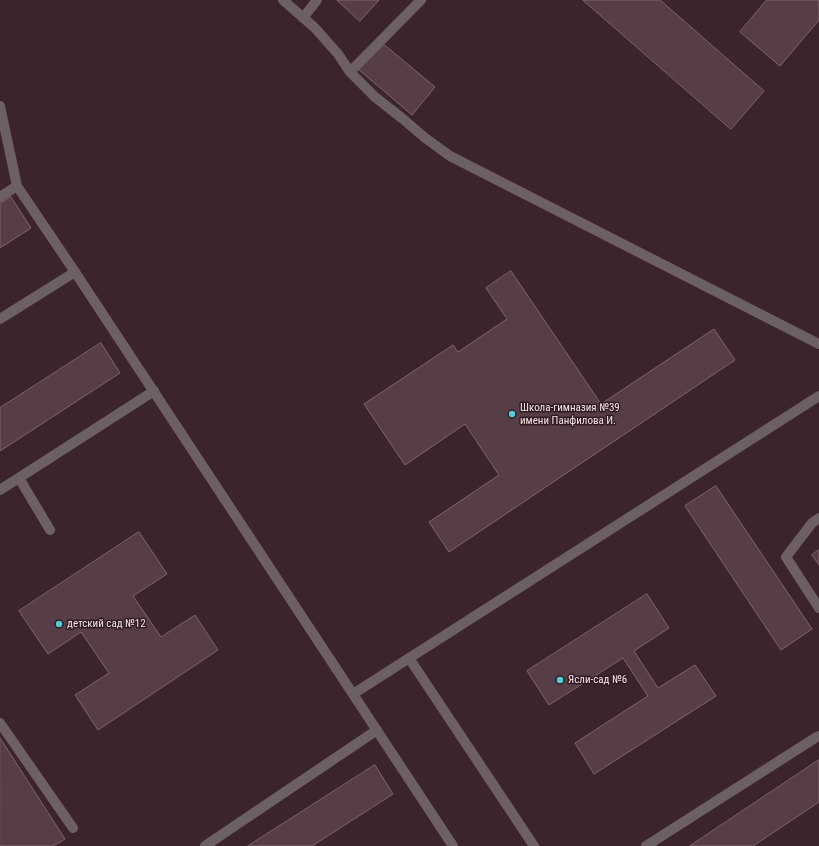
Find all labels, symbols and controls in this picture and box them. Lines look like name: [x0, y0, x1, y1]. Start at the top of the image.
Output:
place label: Школа-гимназия №39 имени Панфилова И.: [520, 401, 620, 427]
marker: Школа-гимназия №39 имени Панфилова И.: [507, 409, 517, 419]
place label: детский сад №12: [67, 617, 146, 631]
marker: детский сад №12: [54, 619, 64, 629]
place label: Ясли-сад №6: [568, 673, 627, 687]
marker: Ясли-сад №6: [555, 675, 565, 685]

